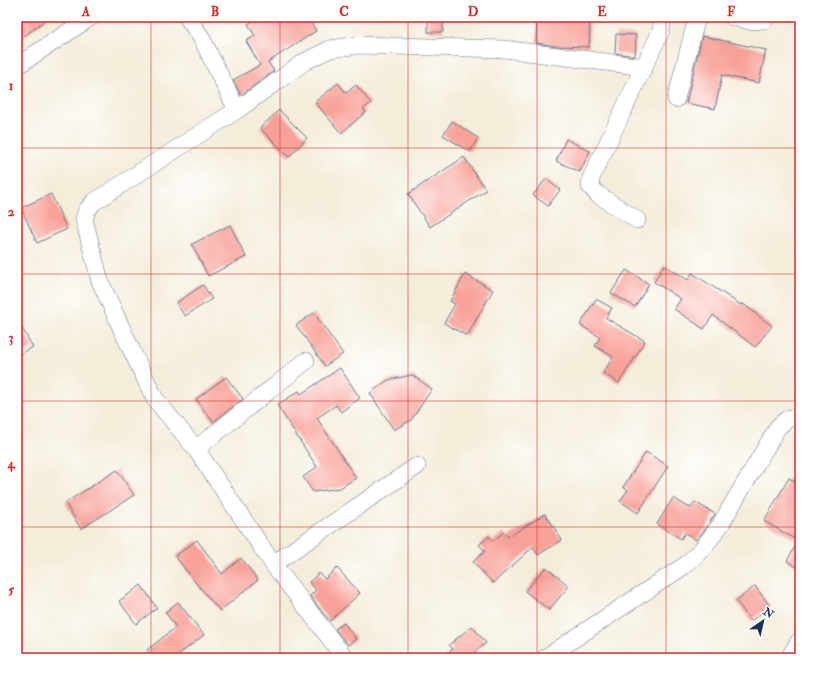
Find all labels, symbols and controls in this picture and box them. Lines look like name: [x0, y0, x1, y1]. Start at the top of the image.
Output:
text: A: [81, 4, 91, 20]
text: B: [211, 4, 219, 20]
text: C: [339, 4, 349, 20]
text: D: [468, 4, 479, 20]
text: E: [597, 4, 607, 20]
text: F: [727, 4, 736, 20]
text: 1: [9, 78, 14, 94]
text: 2: [8, 204, 15, 220]
text: 3: [9, 330, 14, 346]
text: 4: [6, 456, 15, 472]
text: 5: [8, 582, 14, 598]
north arrow: [743, 601, 783, 641]
text: N: [760, 604, 777, 622]

